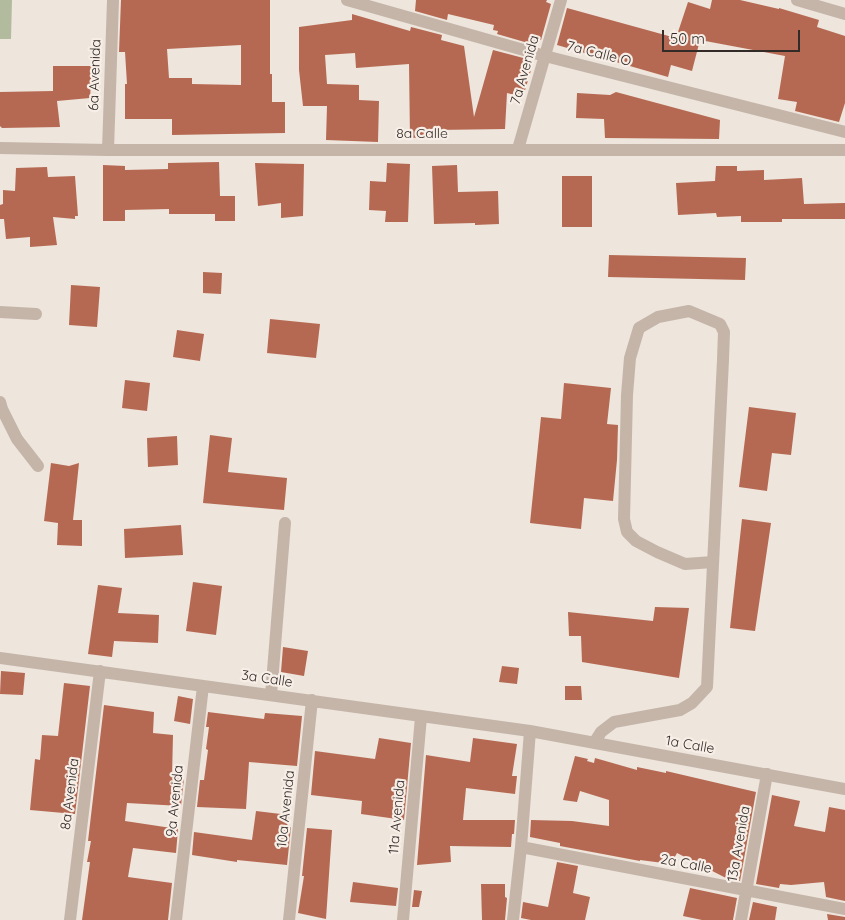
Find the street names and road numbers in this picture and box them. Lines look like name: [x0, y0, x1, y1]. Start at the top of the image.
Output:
street label: 7a Avenida: [507, 33, 543, 107]
street label: 7a Calle O: [565, 38, 633, 70]
street label: 6a Avenida: [85, 39, 105, 111]
street label: 8a Calle: [396, 126, 448, 142]
street label: 3a Calle: [240, 667, 294, 691]
street label: 1a Calle: [664, 732, 716, 758]
street label: 8a Avenida: [57, 757, 83, 831]
street label: 9a Avenida: [163, 764, 187, 838]
street label: 10a Avenida: [274, 769, 298, 849]
street label: 11a Avenida: [385, 779, 409, 855]
street label: 13a Avenida: [724, 805, 754, 883]
street label: 2a Calle: [659, 851, 713, 877]

